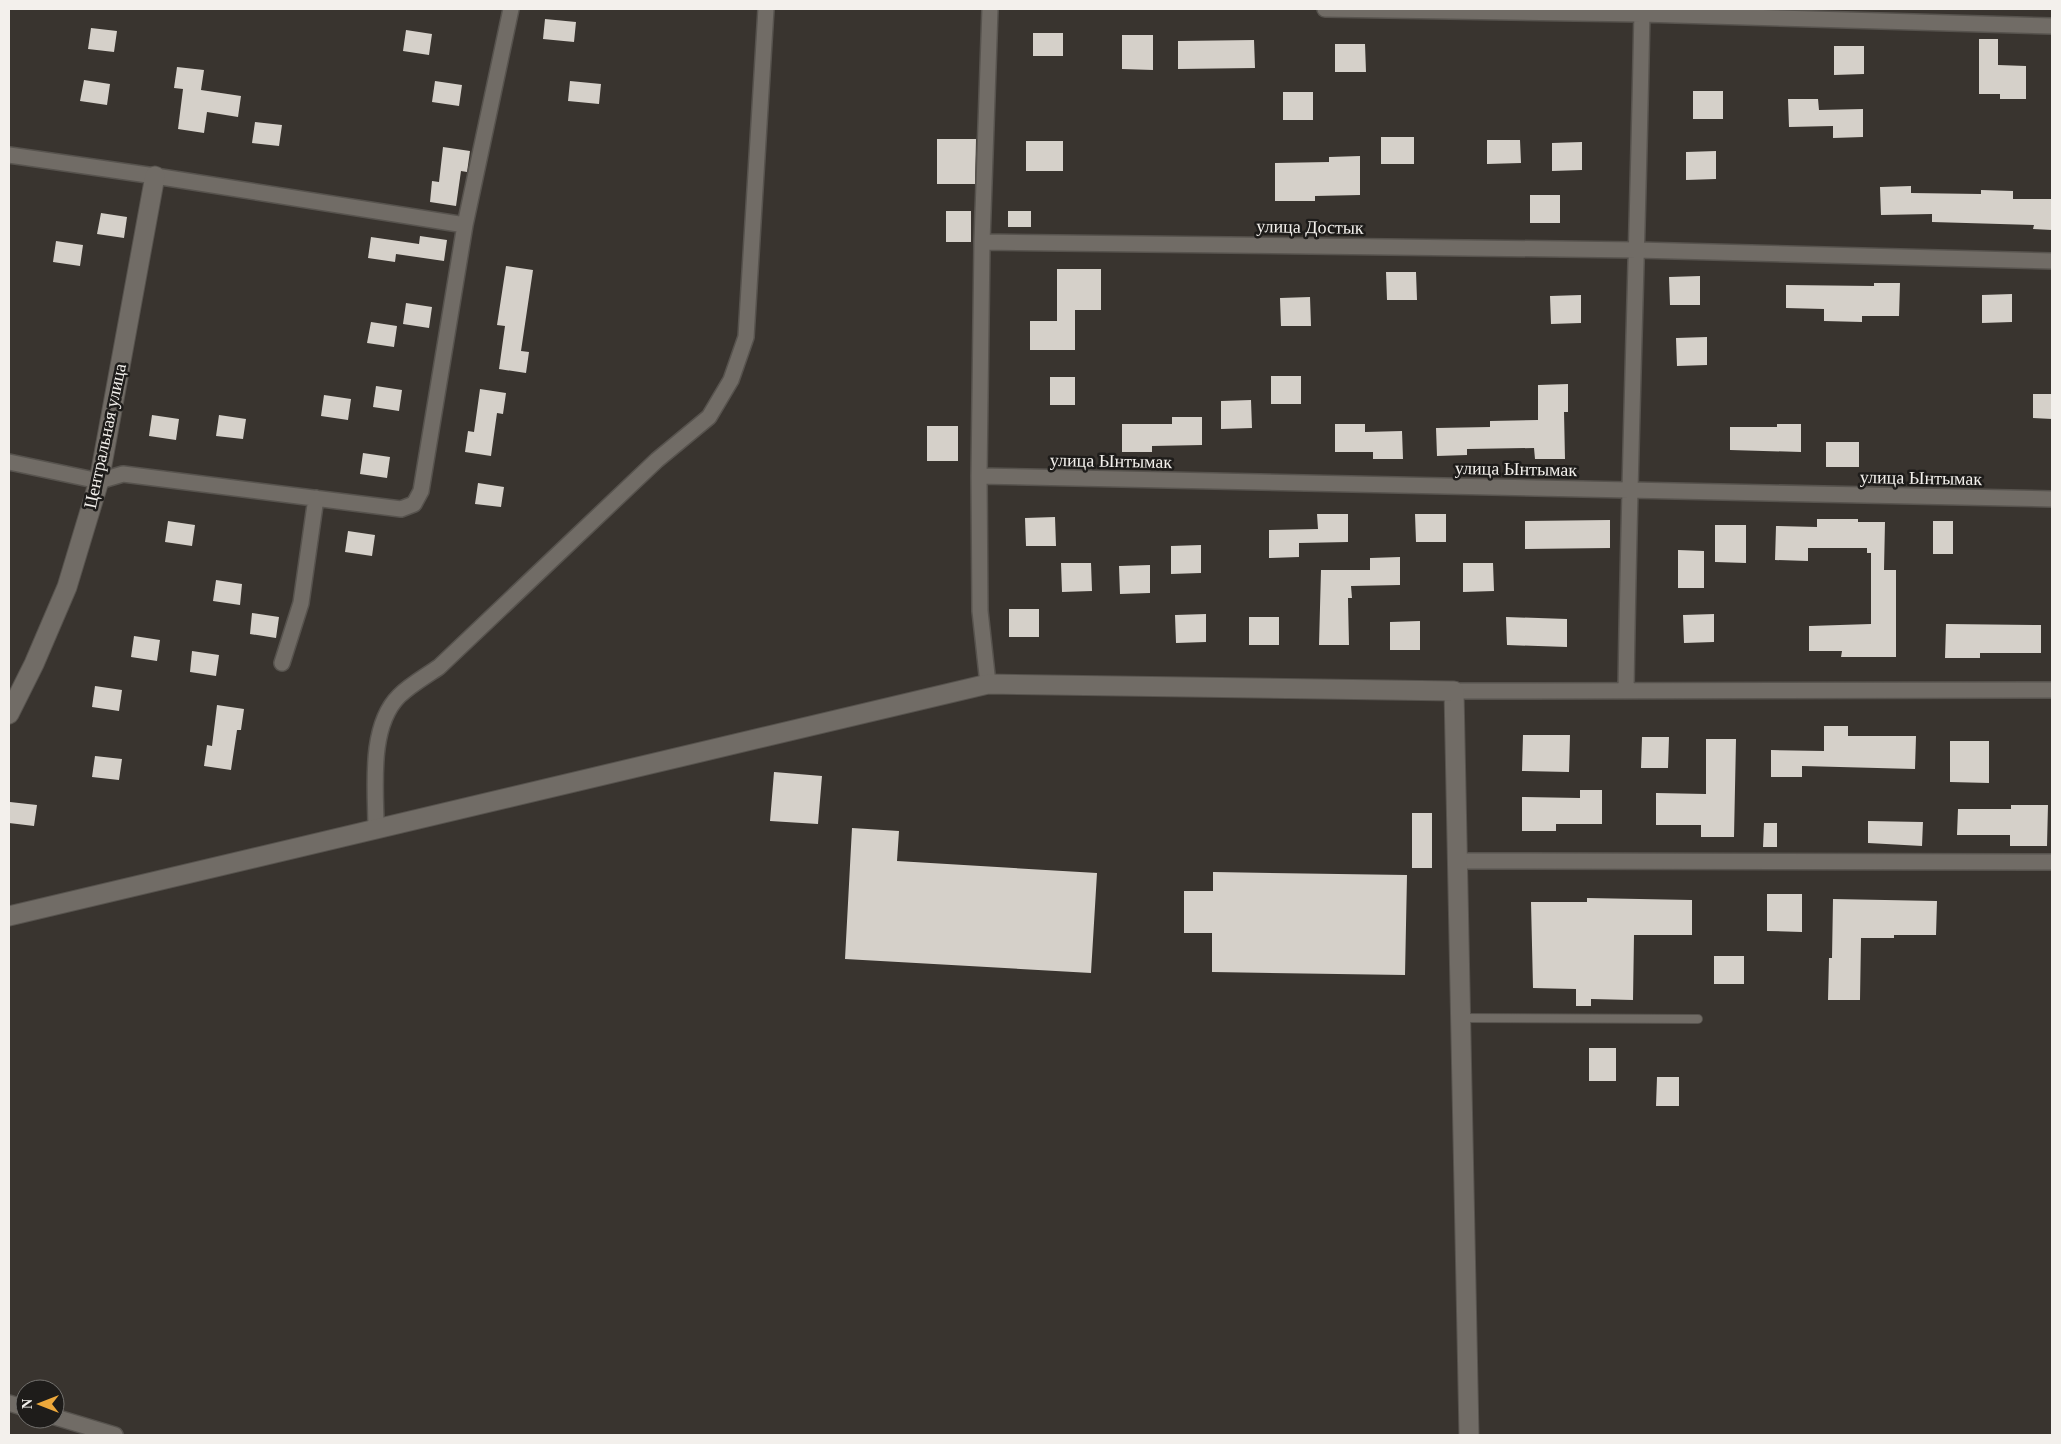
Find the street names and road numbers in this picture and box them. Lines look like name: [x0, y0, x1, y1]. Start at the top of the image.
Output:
street label: улица Достык: [1256, 216, 1364, 238]
street label: Центральная улица: [80, 362, 130, 510]
street label: улица Ынтымак: [1050, 450, 1173, 472]
street label: улица Ынтымак: [1455, 458, 1578, 480]
street label: улица Ынтымак: [1860, 467, 1983, 489]

